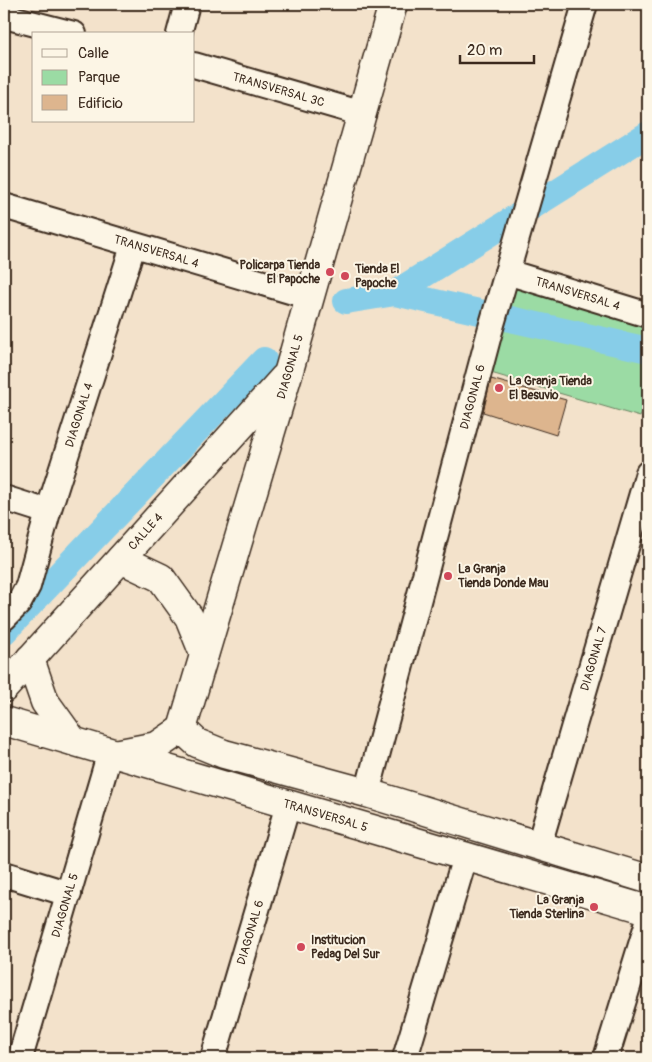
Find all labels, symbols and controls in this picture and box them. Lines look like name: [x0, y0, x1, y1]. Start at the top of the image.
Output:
legend: [32, 32, 195, 122]
scale bar: [460, 32, 533, 64]
text: 20 m: [467, 41, 502, 60]
text: Calle: [78, 44, 109, 63]
text: Parque: [78, 68, 121, 87]
street label: TRANSVERSAL 3C: [231, 69, 326, 110]
text: Edificio: [78, 94, 123, 113]
street label: TRANSVERSAL 4: [112, 232, 201, 271]
place label: Policarpa Tienda El Papoche: [239, 258, 321, 287]
place label: Tienda El Papoche: [354, 262, 400, 291]
marker: Policarpa Tienda El Papoche: [324, 266, 336, 278]
marker: Tienda El Papoche: [339, 270, 351, 282]
street label: TRANSVERSAL 4: [533, 274, 622, 314]
street label: DIAGONAL 5: [274, 333, 306, 401]
street label: DIAGONAL 6: [457, 363, 488, 431]
place label: La Granja Tienda El Besuvio: [509, 374, 592, 403]
street label: DIAGONAL 4: [62, 381, 96, 449]
marker: La Granja Tienda El Besuvio: [493, 382, 505, 394]
street label: CALLE 4: [125, 510, 166, 553]
place label: La Granja Tienda Donde Mau: [457, 562, 549, 591]
marker: La Granja Tienda Donde Mau: [442, 570, 454, 582]
street label: DIAGONAL 7: [577, 624, 610, 693]
street label: TRANSVERSAL 5: [281, 796, 370, 835]
street label: DIAGONAL 5: [48, 872, 81, 939]
place label: La Granja Tienda Sterlina: [508, 893, 584, 922]
street label: DIAGONAL 6: [234, 898, 267, 966]
marker: La Granja Tienda Sterlina: [588, 901, 600, 913]
place label: Institucion Pedag Del Sur: [311, 933, 381, 962]
marker: Institucion Pedag Del Sur: [295, 941, 307, 953]

